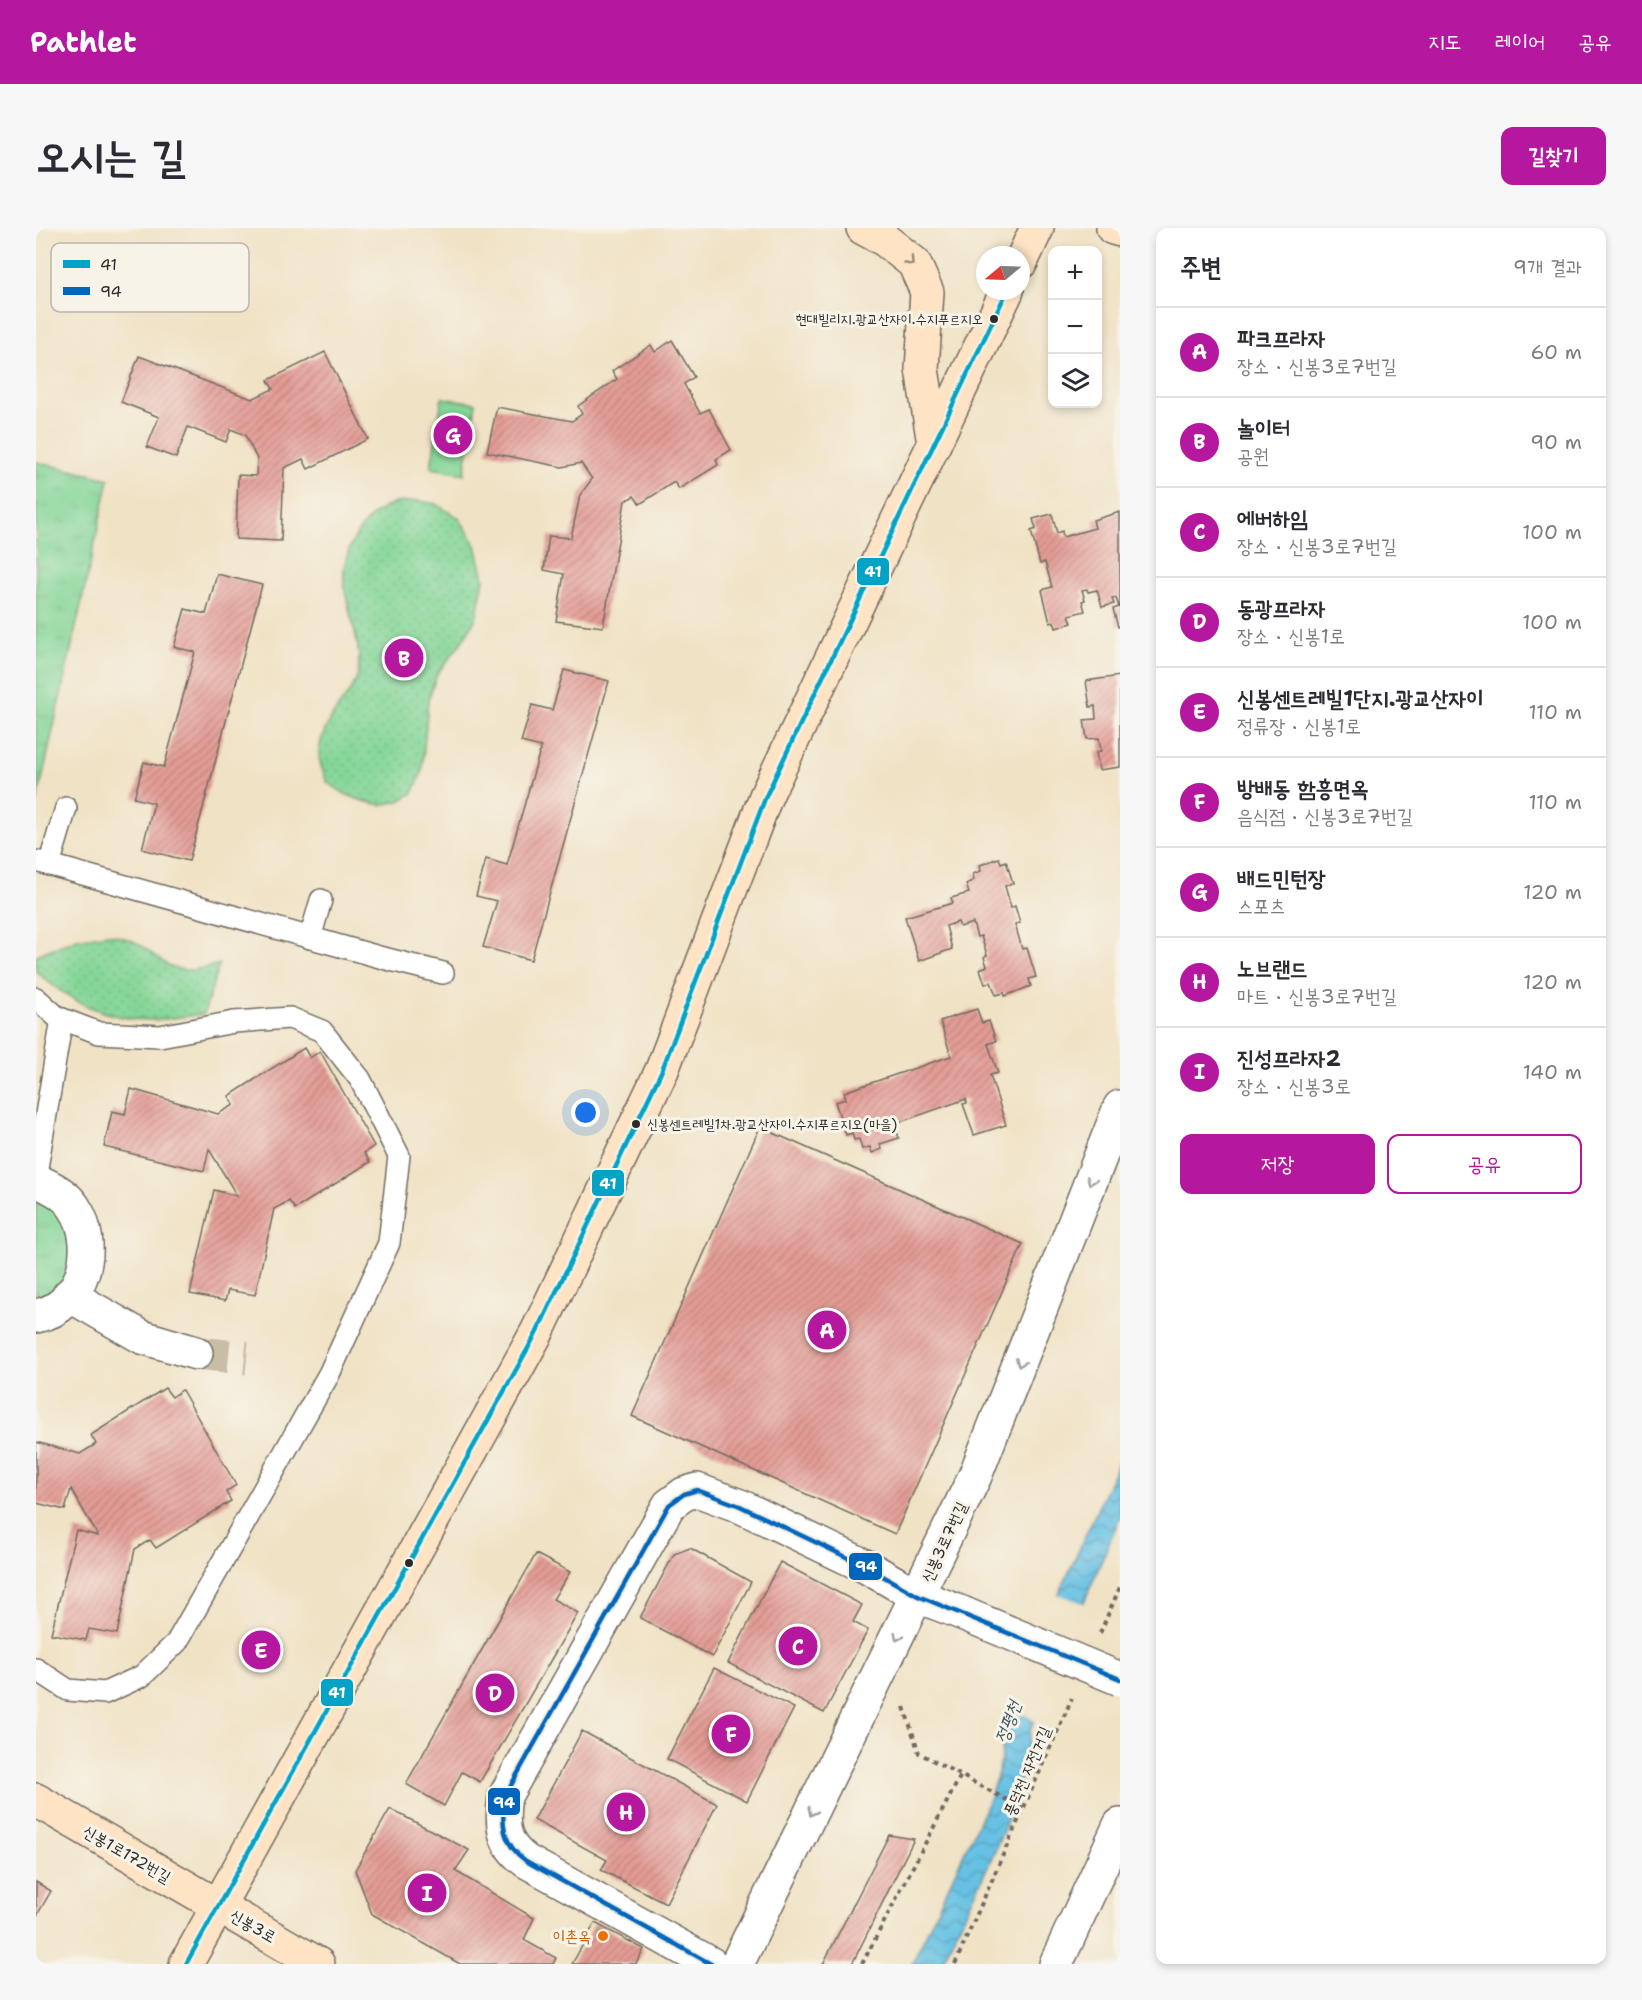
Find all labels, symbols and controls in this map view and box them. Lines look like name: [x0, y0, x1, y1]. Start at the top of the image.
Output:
text: Pathlet: [30, 23, 137, 61]
text: 지도: [1428, 28, 1462, 56]
text: 레이어: [1495, 28, 1545, 56]
text: 공유: [1578, 28, 1612, 56]
button: 길찾기: [1501, 127, 1606, 185]
text: 오시는 길: [36, 128, 186, 184]
legend: [51, 243, 249, 312]
north arrow: [976, 246, 1030, 300]
map controls: [1048, 246, 1102, 408]
button: +: [1048, 246, 1102, 300]
text: 주변: [1180, 249, 1222, 284]
text: 41: [100, 254, 117, 275]
text: 9개 결과: [1513, 254, 1582, 280]
one-way arrow: [903, 256, 914, 266]
text: 94: [100, 281, 122, 302]
button: −: [1048, 300, 1102, 354]
place label: 현대빌리지.광교산자이.수지푸르지오: [796, 310, 983, 328]
marker: 현대빌리지.광교산자이.수지푸르지오: [988, 313, 1000, 325]
text: 파크프라자: [1237, 324, 1326, 353]
text: A: [1192, 339, 1207, 365]
text: 60 m: [1530, 339, 1582, 365]
text: 장소 · 신봉3로7번길: [1237, 353, 1397, 379]
button: layers: [1048, 354, 1102, 408]
pin: G: [434, 412, 472, 458]
text: 놀이터: [1237, 414, 1290, 443]
text: B: [1193, 429, 1206, 455]
text: 90 m: [1530, 429, 1582, 455]
text: 공원: [1237, 443, 1269, 469]
text: 에버하임: [1237, 504, 1308, 533]
text: C: [1193, 519, 1206, 545]
text: 100 m: [1522, 519, 1582, 545]
text: 장소 · 신봉3로7번길: [1237, 533, 1397, 559]
line badge: 41: [856, 557, 890, 586]
text: 41: [864, 561, 882, 582]
text: 동광프라자: [1237, 594, 1326, 623]
text: D: [1192, 609, 1207, 635]
text: 100 m: [1522, 609, 1582, 635]
text: 장소 · 신봉1로: [1237, 623, 1345, 649]
pin: B: [384, 636, 424, 680]
text: 신봉센트레빌1단지.광교산자이: [1237, 684, 1484, 713]
text: E: [1193, 699, 1206, 725]
text: 110 m: [1528, 699, 1582, 725]
text: 정류장 · 신봉1로: [1237, 713, 1361, 739]
text: 방배동 함흥면옥: [1237, 774, 1369, 803]
text: F: [1194, 789, 1205, 815]
text: 110 m: [1528, 789, 1582, 815]
text: 음식점 · 신봉3로7번길: [1237, 803, 1413, 829]
text: 배드민턴장: [1237, 864, 1326, 893]
text: G: [1191, 879, 1208, 905]
text: 120 m: [1523, 879, 1582, 905]
text: 스포츠: [1237, 893, 1285, 919]
text: 노브랜드: [1237, 954, 1308, 983]
text: H: [1192, 969, 1207, 995]
text: 120 m: [1523, 969, 1582, 995]
text: 마트 · 신봉3로7번길: [1237, 983, 1397, 1009]
text: 진성프라자2: [1237, 1044, 1341, 1073]
text: I: [1194, 1059, 1205, 1085]
text: 140 m: [1523, 1059, 1582, 1085]
text: 장소 · 신봉3로: [1237, 1073, 1351, 1099]
your location: [571, 1098, 600, 1127]
place label: 신봉센트레빌1차.광교산자이.수지푸르지오(마을): [647, 1115, 897, 1133]
marker: 신봉센트레빌1차.광교산자이.수지푸르지오(마을): [630, 1118, 642, 1130]
button: 저장: [1180, 1134, 1375, 1194]
button: 공유: [1387, 1134, 1582, 1194]
line badge: 41: [591, 1169, 625, 1197]
text: 41: [599, 1173, 617, 1194]
one-way arrow: [1086, 1175, 1098, 1186]
pin: A: [808, 1308, 846, 1352]
one-way arrow: [1015, 1357, 1027, 1368]
street label: 신봉3로7번길: [916, 1498, 972, 1586]
line badge: 94: [848, 1552, 883, 1581]
text: 94: [855, 1556, 877, 1577]
unlabelled marker: [403, 1557, 415, 1569]
pin: C: [778, 1624, 818, 1668]
pin: E: [242, 1628, 280, 1672]
one-way arrow: [894, 1630, 905, 1641]
pin: D: [476, 1670, 514, 1716]
line badge: 41: [320, 1678, 354, 1707]
text: 41: [328, 1682, 346, 1703]
water label: 정평천: [989, 1696, 1027, 1747]
pin: F: [712, 1712, 750, 1756]
street label: 풍덕천 자전거길: [999, 1723, 1055, 1819]
line badge: 94: [487, 1787, 521, 1816]
pin: H: [606, 1790, 646, 1834]
text: 94: [493, 1792, 515, 1813]
one-way arrow: [808, 1805, 819, 1816]
street label: 신봉1로172번길: [79, 1820, 175, 1888]
pin: I: [408, 1870, 446, 1916]
street label: 신봉3로: [226, 1904, 280, 1948]
place label: 이촌옥: [552, 1926, 591, 1947]
marker: 이촌옥: [596, 1929, 610, 1943]

